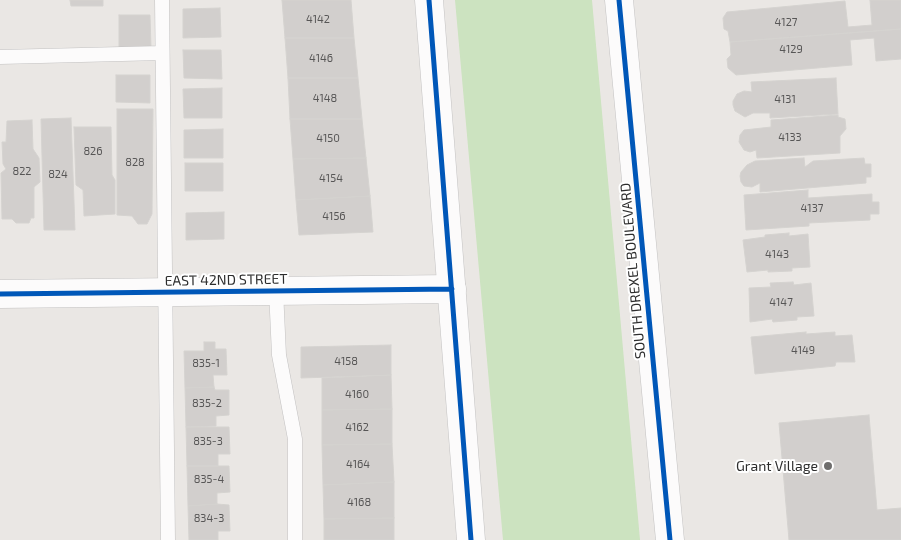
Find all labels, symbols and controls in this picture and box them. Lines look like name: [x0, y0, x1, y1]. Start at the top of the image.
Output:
house number: 4142: [306, 12, 330, 26]
house number: 4127: [775, 15, 797, 29]
house number: 4129: [779, 42, 803, 56]
house number: 4146: [309, 51, 333, 65]
house number: 4148: [313, 91, 337, 105]
house number: 4131: [774, 92, 796, 106]
house number: 4133: [778, 130, 802, 144]
house number: 4150: [316, 131, 340, 145]
house number: 826: [83, 144, 103, 158]
house number: 828: [125, 155, 145, 169]
house number: 822: [12, 164, 32, 178]
house number: 824: [48, 167, 68, 181]
house number: 4154: [319, 171, 343, 185]
street label: SOUTH DREXEL BOULEVARD: [617, 182, 649, 360]
house number: 4137: [801, 201, 823, 215]
house number: 4156: [322, 209, 346, 223]
house number: 4143: [765, 247, 789, 261]
street label: EAST 42ND STREET: [164, 271, 288, 289]
house number: 4147: [769, 295, 793, 309]
house number: 4149: [791, 343, 815, 357]
house number: 4158: [334, 354, 358, 368]
house number: 835-1: [192, 356, 220, 370]
house number: 4160: [345, 387, 369, 401]
house number: 835-2: [192, 396, 222, 410]
house number: 4162: [345, 420, 369, 434]
house number: 835-3: [193, 434, 223, 448]
house number: 4164: [346, 457, 370, 471]
place label: Grant Village: [736, 458, 818, 474]
marker: Grant Village: [822, 460, 834, 472]
house number: 835-4: [194, 472, 224, 486]
house number: 4168: [347, 495, 371, 509]
house number: 834-3: [194, 511, 224, 525]

